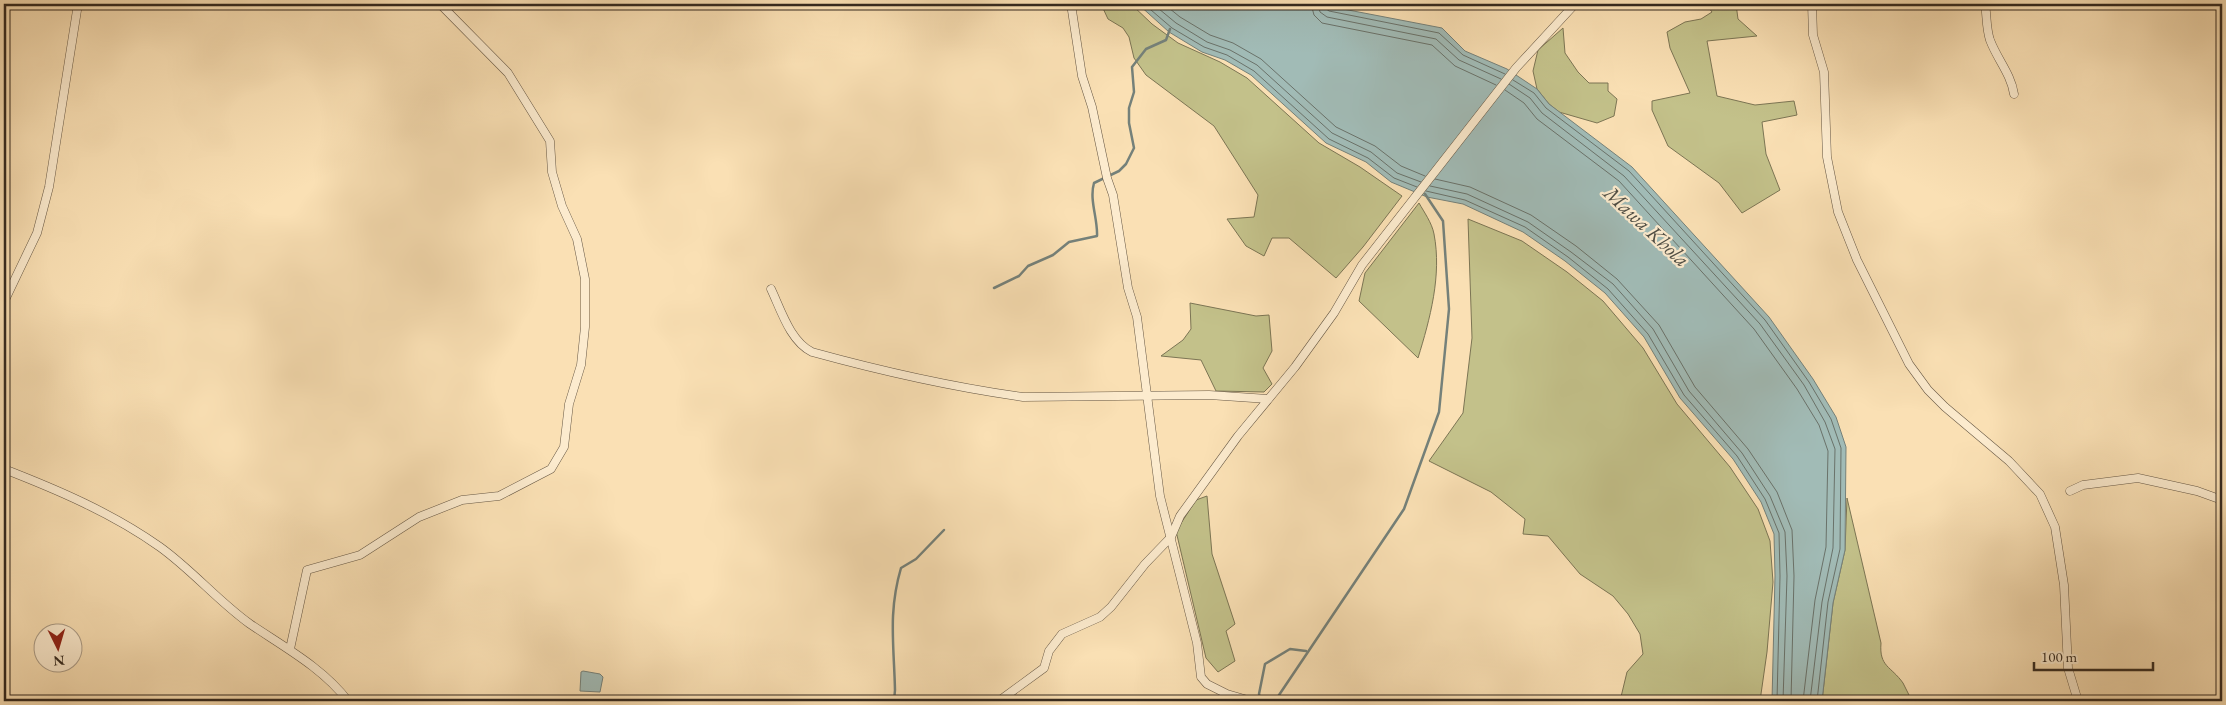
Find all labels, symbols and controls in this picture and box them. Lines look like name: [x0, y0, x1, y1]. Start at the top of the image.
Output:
water label: Mawa Khola: [1597, 178, 1696, 273]
north arrow: [32, 622, 82, 672]
scale bar: [2034, 640, 2152, 672]
text: 100 m: [2041, 647, 2078, 666]
text: N: [52, 651, 66, 670]

